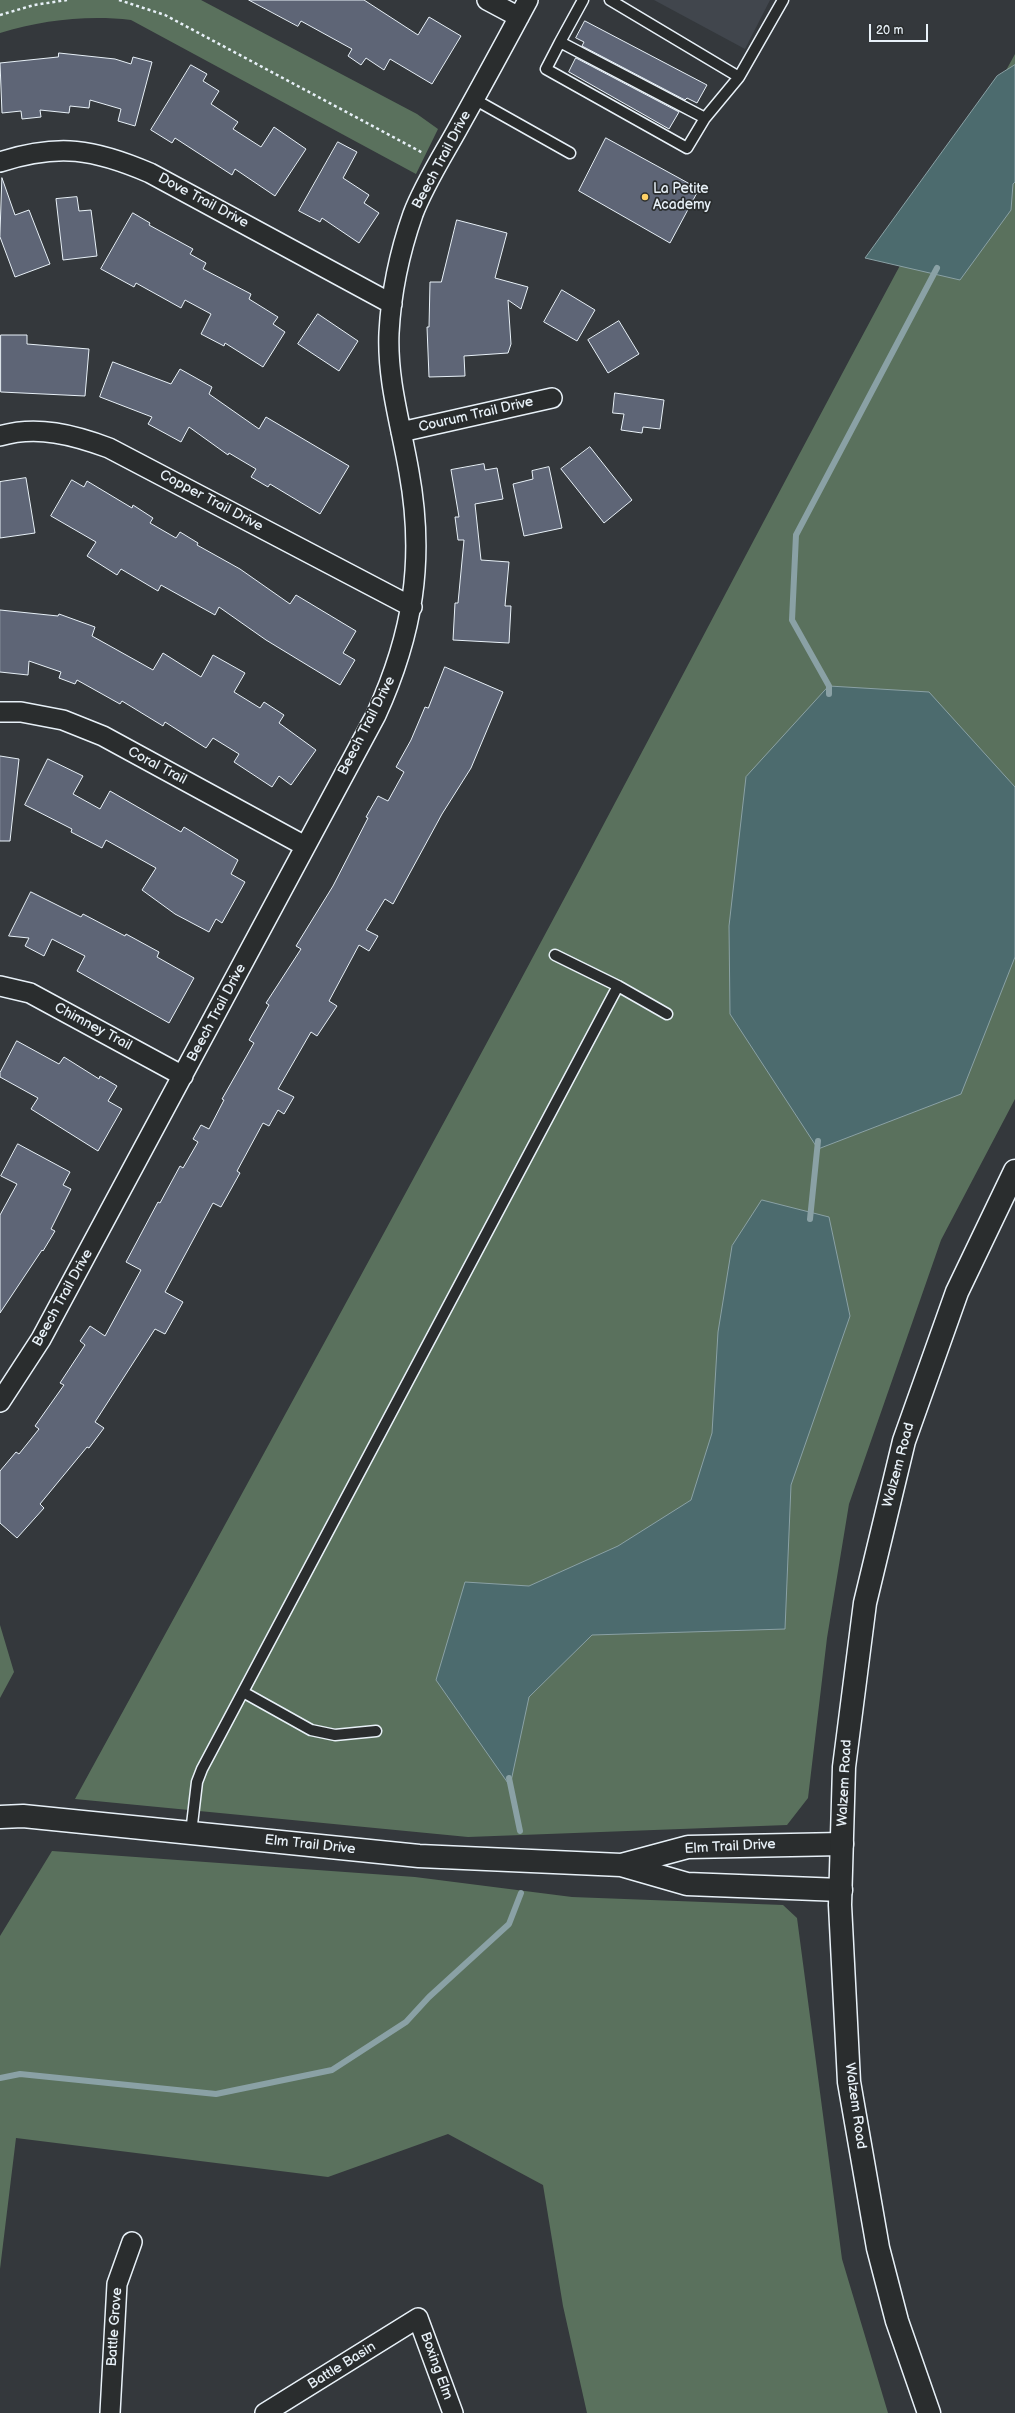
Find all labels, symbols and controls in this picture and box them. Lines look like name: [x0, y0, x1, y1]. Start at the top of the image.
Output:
scale bar: [871, 16, 930, 42]
text: 20 m: [876, 23, 903, 38]
street label: Beech Trail Drive: [409, 108, 475, 212]
street label: Dove Trail Drive: [155, 170, 251, 232]
place label: La Petite Academy: [653, 181, 711, 214]
marker: La Petite Academy: [640, 192, 650, 202]
street label: Courum Trail Drive: [417, 394, 535, 436]
street label: Copper Trail Drive: [156, 467, 266, 535]
street label: Beech Trail Drive: [335, 674, 399, 778]
street label: Coral Trail: [125, 743, 189, 789]
street label: Beech Trail Drive: [184, 961, 250, 1065]
street label: Chimney Trail: [51, 1000, 135, 1054]
street label: Beech Trail Drive: [29, 1246, 97, 1350]
street label: Walzem Road: [880, 1421, 918, 1509]
street label: Walzem Road: [834, 1739, 856, 1827]
street label: Elm Trail Drive: [264, 1832, 356, 1858]
street label: Elm Trail Drive: [684, 1836, 776, 1858]
street label: Walzem Road: [841, 2062, 869, 2150]
street label: Battle Grove: [104, 2287, 126, 2367]
street label: Boxing Elm: [416, 2330, 456, 2402]
street label: Battle Basin: [305, 2339, 379, 2393]

